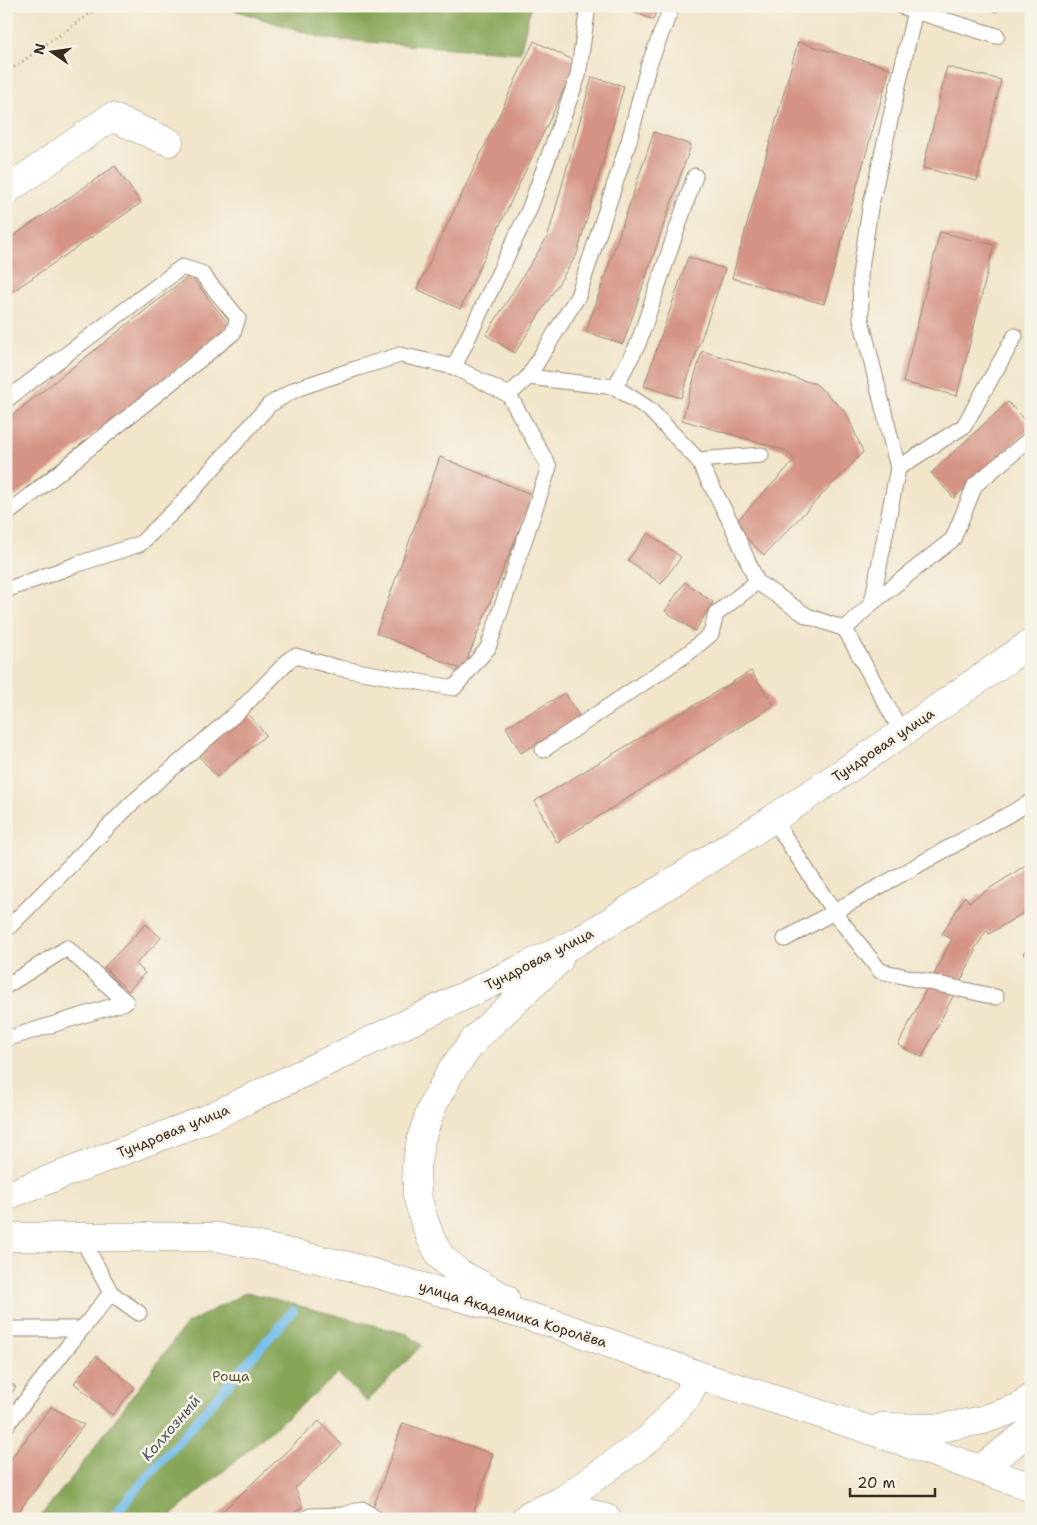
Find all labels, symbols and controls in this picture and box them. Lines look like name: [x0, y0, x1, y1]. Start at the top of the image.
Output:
north arrow: [28, 28, 78, 78]
text: N: [29, 42, 49, 57]
street label: Тундровая улица: [828, 704, 938, 786]
street label: Тундровая улица: [482, 924, 597, 994]
street label: Тундровая улица: [114, 1100, 232, 1162]
street label: улица Академика Королёва: [417, 1277, 609, 1351]
park label: Роща: [212, 1367, 250, 1385]
water label: Колхозный: [137, 1391, 205, 1465]
scale bar: [850, 1465, 934, 1497]
text: 20 m: [857, 1473, 896, 1493]

